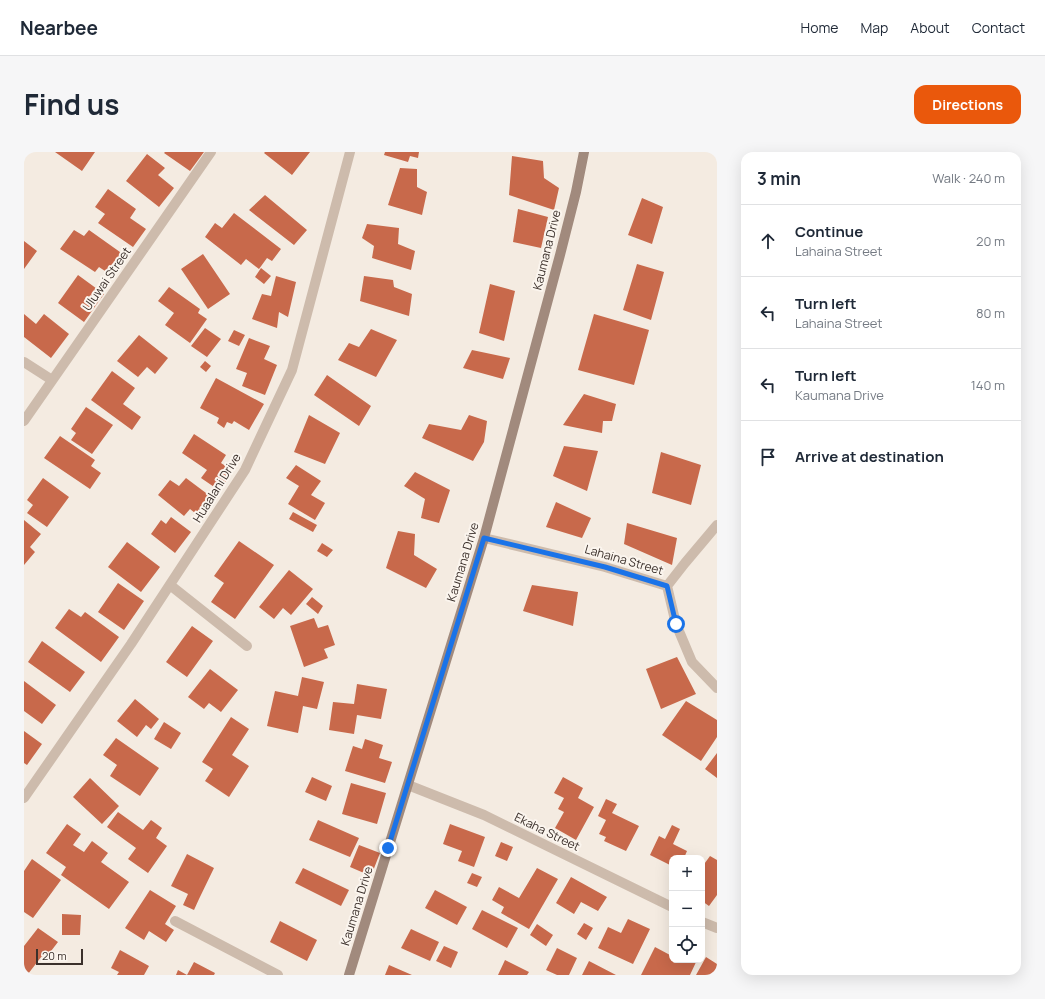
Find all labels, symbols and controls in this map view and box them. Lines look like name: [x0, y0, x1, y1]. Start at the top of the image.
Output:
text: Nearbee: [20, 15, 98, 41]
text: Home: [801, 18, 838, 37]
text: Map: [860, 18, 888, 37]
text: About: [910, 18, 950, 37]
text: Contact: [972, 18, 1025, 37]
text: Find us: [24, 85, 119, 123]
button: Directions: [914, 85, 1021, 124]
text: 3 min: [757, 167, 801, 190]
text: Walk · 240 m: [932, 169, 1005, 187]
street label: Kaumana Drive: [528, 208, 565, 292]
text: Continue: [795, 221, 863, 242]
icon: ahead: [757, 230, 779, 252]
text: 20 m: [976, 232, 1005, 250]
text: Lahaina Street: [795, 242, 883, 260]
street label: Uluwai Street: [78, 243, 135, 314]
text: Turn left: [795, 293, 857, 314]
icon: left: [757, 302, 779, 324]
text: 80 m: [976, 304, 1005, 322]
text: Lahaina Street: [795, 314, 883, 332]
text: Turn left: [795, 365, 857, 386]
icon: left: [757, 374, 779, 396]
text: 140 m: [971, 376, 1005, 394]
text: Kaumana Drive: [795, 386, 884, 404]
icon: arrive: [757, 446, 779, 468]
text: Arrive at destination: [795, 446, 944, 467]
street label: Huaalani Drive: [189, 450, 245, 526]
street label: Kaumana Drive: [442, 520, 483, 604]
street label: Lahaina Street: [583, 540, 666, 579]
route start: [667, 615, 685, 633]
street label: Ekaha Street: [512, 808, 583, 855]
route end: [379, 839, 397, 857]
map controls: [669, 855, 705, 963]
button: +: [669, 855, 705, 891]
street label: Kaumana Drive: [336, 864, 377, 948]
button: −: [669, 891, 705, 927]
button: locate: [669, 927, 705, 963]
scale bar: [36, 947, 83, 966]
text: 20 m: [42, 948, 67, 963]

